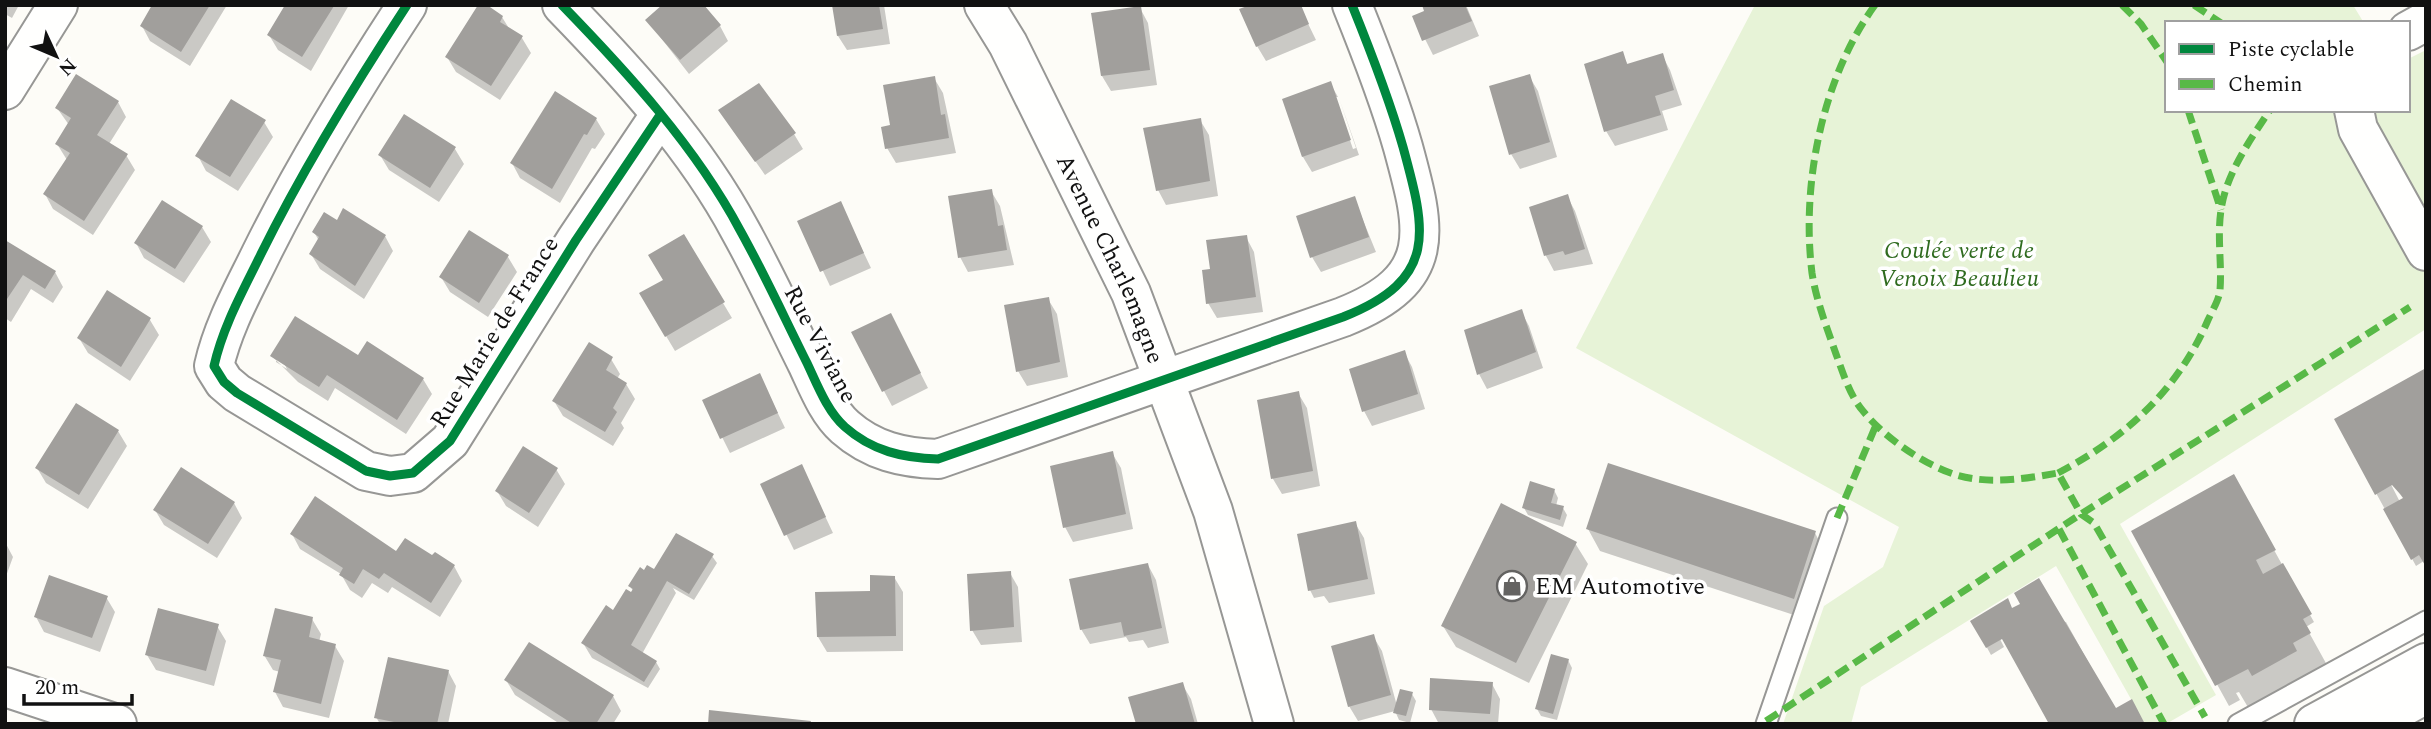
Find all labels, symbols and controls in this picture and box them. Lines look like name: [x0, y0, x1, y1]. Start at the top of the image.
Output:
north arrow: [21, 21, 91, 91]
legend: [2165, 21, 2410, 112]
text: Piste cyclable: [2228, 34, 2354, 66]
text: N: [51, 51, 83, 82]
text: Chemin: [2228, 69, 2302, 101]
street label: Avenue Charlemagne: [1046, 148, 1173, 369]
street label: Rue Marie de France: [421, 230, 568, 435]
park label: Coulée verte de Venoix Beaulieu: [1879, 233, 2039, 297]
street label: Rue Viviane: [774, 279, 866, 410]
shop icon: EM Automotive: [1495, 569, 1529, 603]
place label: EM Automotive: [1535, 569, 1705, 605]
scale bar: [24, 662, 133, 706]
text: 20 m: [35, 672, 79, 704]

